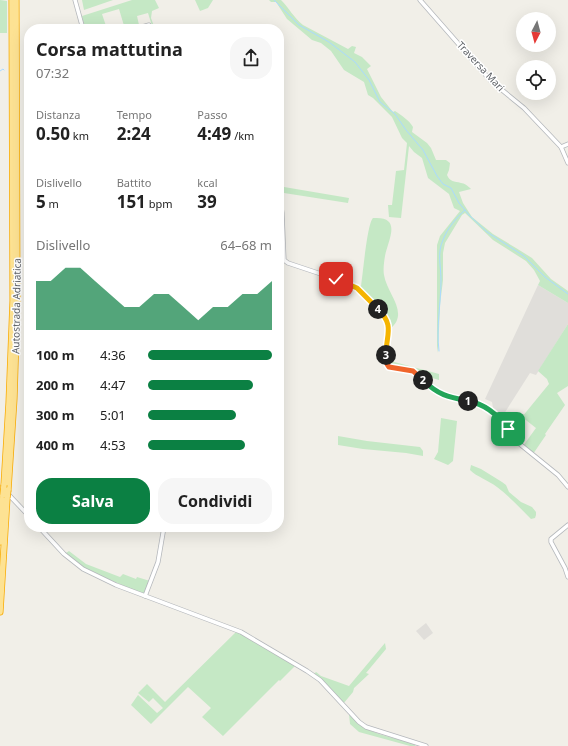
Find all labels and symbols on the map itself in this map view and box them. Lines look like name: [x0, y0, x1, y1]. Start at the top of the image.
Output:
north arrow: [516, 12, 556, 52]
street label: Traversa Mari: [454, 38, 508, 94]
street label: Autostrada Adriatica: [8, 258, 24, 354]
pin: [319, 262, 353, 296]
pin: 4: [368, 299, 388, 319]
pin: 3: [376, 345, 396, 365]
pin: 2: [413, 370, 433, 390]
pin: 1: [458, 391, 478, 411]
pin: [491, 412, 525, 446]

